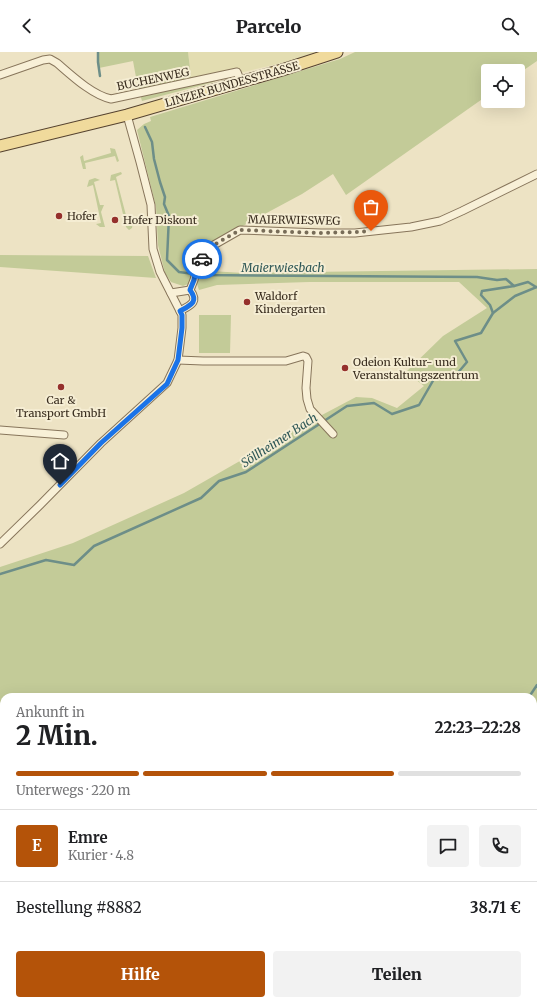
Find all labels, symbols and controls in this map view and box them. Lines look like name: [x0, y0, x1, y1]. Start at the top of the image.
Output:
icon: back: [16, 15, 38, 37]
text: Parcelo: [236, 15, 301, 38]
icon: search: [499, 15, 521, 37]
street label: LINZER BUNDESSTRASSE: [163, 58, 301, 110]
street label: BUCHENWEG: [116, 64, 191, 94]
map controls: [481, 64, 525, 108]
button: locate: [481, 64, 525, 108]
pin: [354, 190, 388, 231]
icon: bag: [360, 196, 382, 218]
place label: Hofer: [67, 209, 97, 223]
marker: Hofer: [54, 211, 64, 221]
street label: MAIERWIESWEG: [248, 212, 340, 228]
place label: Hofer Diskont: [123, 213, 198, 227]
marker: Hofer Diskont: [110, 215, 120, 225]
courier: [182, 239, 222, 279]
icon: car: [191, 248, 213, 270]
water label: Maierwiesbach: [240, 260, 325, 275]
place label: Waldorf Kindergarten: [254, 289, 326, 316]
marker: Waldorf Kindergarten: [242, 297, 252, 307]
place label: Odeion Kultur- und Veranstaltungszentrum: [352, 355, 479, 382]
marker: Odeion Kultur- und Veranstaltungszentrum: [340, 363, 350, 373]
marker: Car & Transport GmbH: [56, 382, 66, 392]
place label: Car & Transport GmbH: [16, 393, 106, 420]
water label: Söllheimer Bach: [238, 410, 320, 470]
pin: [43, 444, 77, 485]
icon: home: [49, 450, 71, 472]
text: Ankunft in: [16, 704, 85, 721]
text: 22:23–22:28: [435, 718, 521, 737]
text: 2 Min.: [16, 719, 98, 752]
text: Unterwegs · 220 m: [16, 782, 130, 799]
button: chat: [427, 825, 469, 867]
button: phone: [479, 825, 521, 867]
text: Emre: [68, 828, 108, 847]
text: E: [32, 836, 42, 855]
text: Kurier · 4.8: [68, 847, 134, 864]
text: Bestellung #8882: [16, 898, 142, 917]
text: 38.71 €: [470, 898, 521, 917]
button: Hilfe: [16, 951, 265, 997]
button: Teilen: [273, 951, 521, 997]

